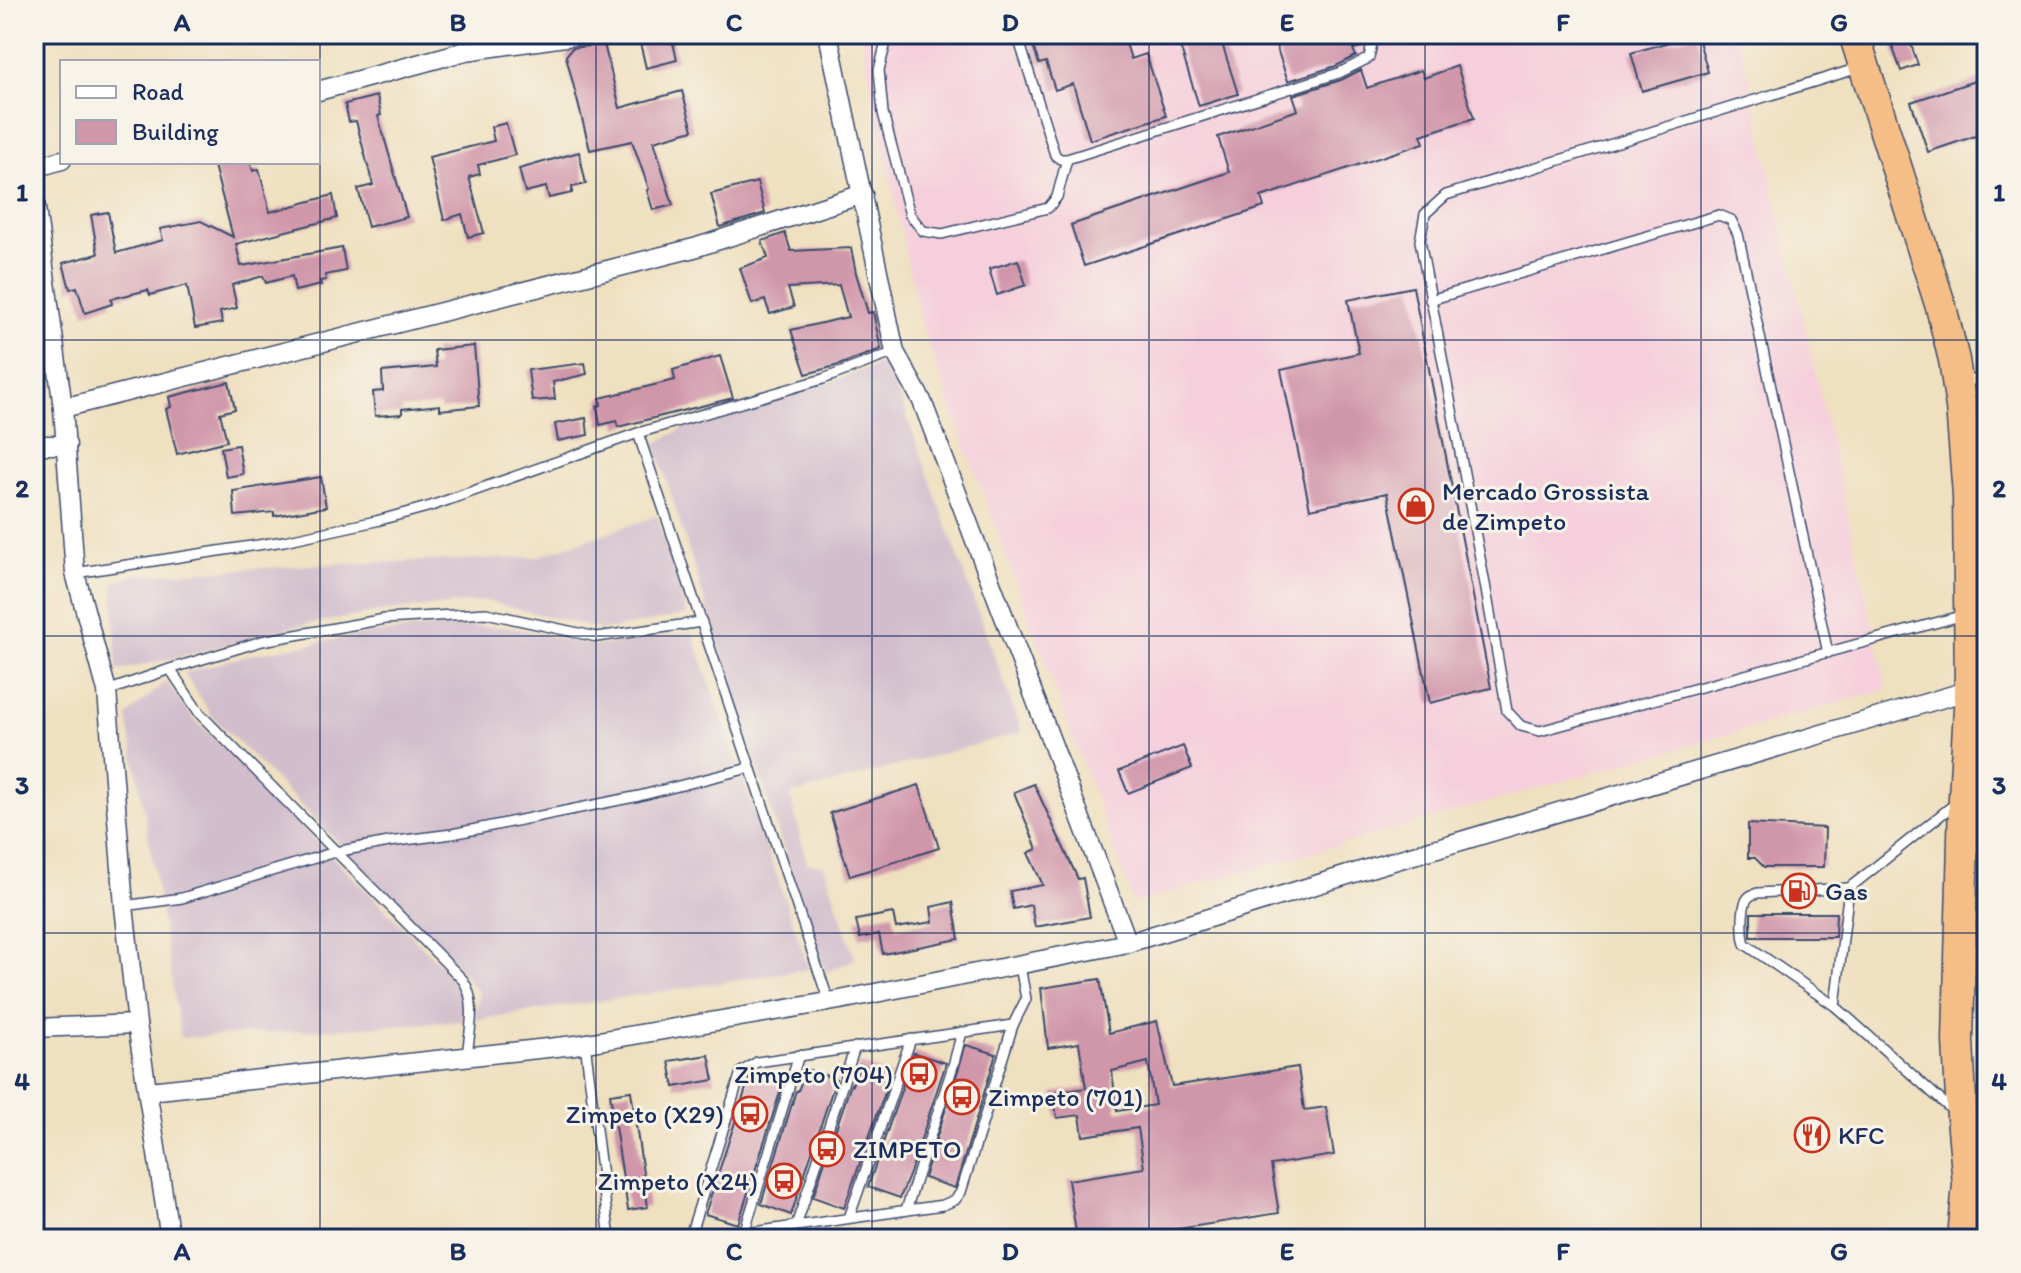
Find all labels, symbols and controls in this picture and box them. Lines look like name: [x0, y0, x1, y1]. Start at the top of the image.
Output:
text: A: [173, 6, 191, 38]
text: B: [450, 6, 467, 38]
text: C: [726, 6, 743, 38]
text: D: [1001, 6, 1019, 38]
text: E: [1280, 6, 1294, 38]
text: F: [1556, 6, 1570, 38]
text: G: [1830, 6, 1848, 38]
legend: [60, 60, 320, 164]
text: Road: [132, 77, 184, 106]
text: Building: [132, 117, 219, 146]
text: 1: [16, 176, 28, 208]
text: 1: [1993, 176, 2005, 208]
text: 2: [15, 472, 29, 504]
text: 2: [1992, 472, 2006, 504]
place label: Mercado Grossista de Zimpeto: [1442, 475, 1650, 537]
shop icon: Mercado Grossista de Zimpeto: [1397, 487, 1435, 525]
text: 3: [15, 769, 29, 801]
text: 3: [1992, 769, 2006, 801]
fuel station icon: Gas: [1780, 872, 1818, 910]
place label: Gas: [1825, 875, 1868, 907]
bus stop icon: Zimpeto (704): [900, 1055, 938, 1093]
place label: Zimpeto (704): [734, 1058, 893, 1090]
text: 4: [14, 1065, 30, 1097]
text: 4: [1991, 1065, 2007, 1097]
bus stop icon: Zimpeto (701): [943, 1078, 981, 1116]
place label: Zimpeto (701): [988, 1081, 1143, 1113]
bus stop icon: Zimpeto (X29): [731, 1095, 769, 1133]
place label: Zimpeto (X29): [566, 1098, 724, 1130]
restaurant icon: KFC: [1793, 1116, 1831, 1154]
place label: KFC: [1838, 1119, 1885, 1151]
bus stop icon: ZIMPETO: [808, 1130, 846, 1168]
place label: ZIMPETO: [853, 1133, 962, 1165]
bus stop icon: Zimpeto (X24): [765, 1162, 803, 1200]
place label: Zimpeto (X24): [598, 1165, 758, 1197]
text: A: [173, 1235, 191, 1267]
text: B: [450, 1235, 467, 1267]
text: C: [726, 1235, 743, 1267]
text: D: [1001, 1235, 1019, 1267]
text: E: [1280, 1235, 1294, 1267]
text: F: [1556, 1235, 1570, 1267]
text: G: [1830, 1235, 1848, 1267]

